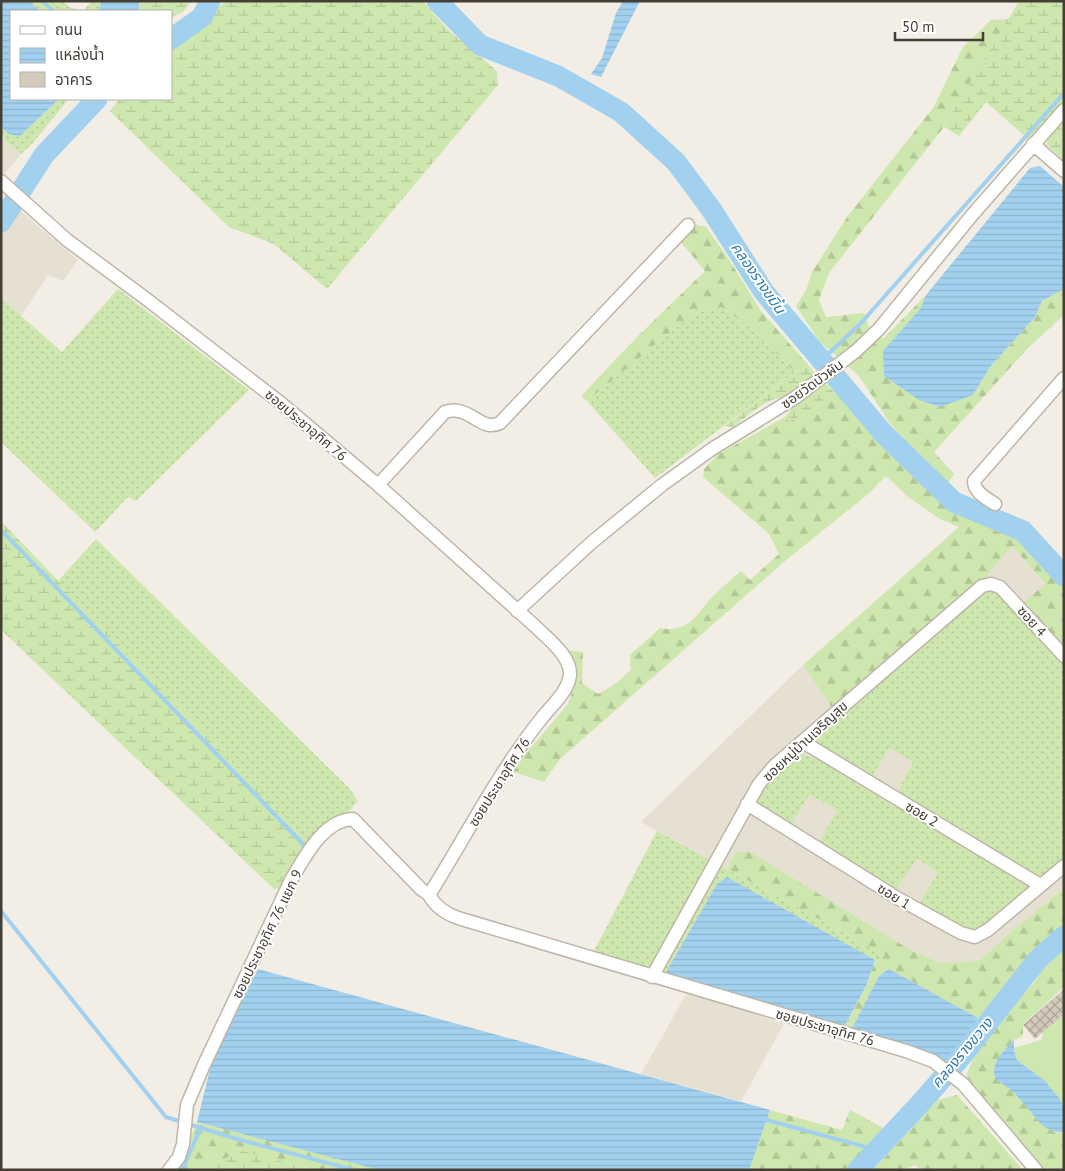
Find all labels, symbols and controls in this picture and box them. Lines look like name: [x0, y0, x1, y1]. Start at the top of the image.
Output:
legend: [10, 10, 172, 100]
scale bar: [895, 10, 982, 42]
text: 50 m: [902, 17, 935, 36]
text: ถนน: [55, 20, 82, 39]
text: แหล่งน้ำ: [55, 44, 104, 64]
text: อาคาร: [55, 70, 92, 89]
water label: คลองรางขมิ้น: [727, 238, 790, 318]
street label: ซอยวัดบัวผัน: [777, 355, 847, 413]
street label: ซอยประชาอุทิศ 76: [261, 385, 351, 465]
street label: ซอย 4: [1013, 602, 1051, 640]
street label: ซอยหมู่บ้านเจริญสุข: [759, 697, 851, 785]
street label: ซอยประชาอุทิศ 76: [464, 734, 534, 830]
street label: ซอย 2: [902, 797, 942, 831]
street label: ซอยประชาอุทิศ 76 แยก 9: [228, 867, 306, 1001]
street label: ซอย 1: [874, 879, 914, 913]
street label: ซอยประชาอุทิศ 76: [774, 1004, 876, 1050]
water label: คลองรางขวาง: [927, 1013, 997, 1092]

